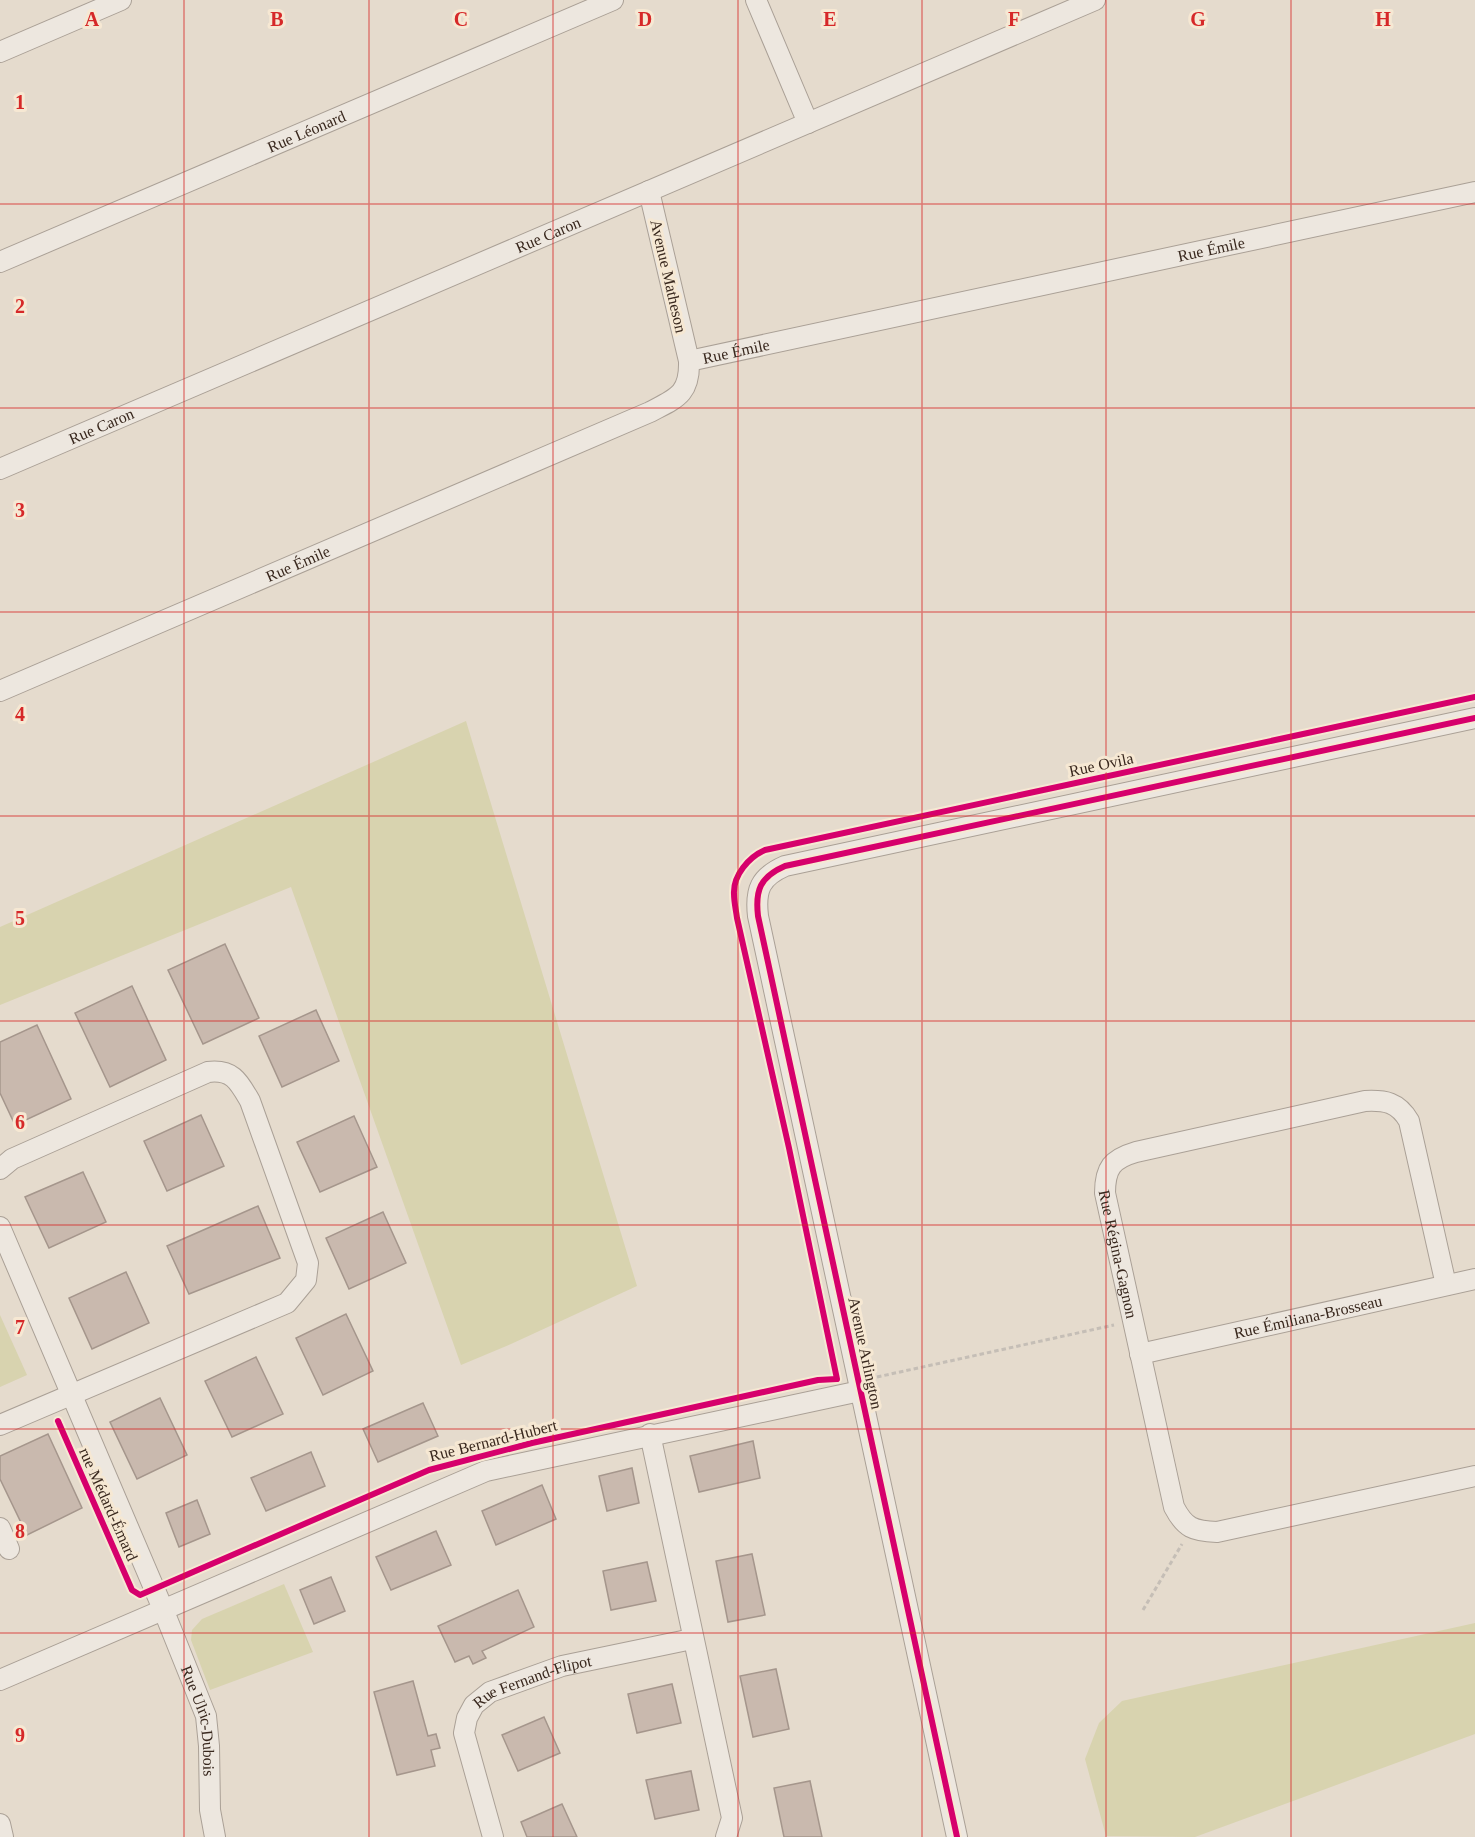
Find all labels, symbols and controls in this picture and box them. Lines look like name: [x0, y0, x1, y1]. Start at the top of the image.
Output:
text: A: [85, 8, 100, 30]
text: B: [270, 8, 284, 30]
text: C: [454, 8, 468, 30]
text: D: [638, 8, 652, 30]
text: E: [823, 8, 837, 30]
text: F: [1008, 8, 1020, 30]
text: G: [1190, 8, 1206, 30]
text: H: [1375, 8, 1391, 30]
text: 1: [15, 91, 25, 113]
street label: Rue Léonard: [265, 107, 348, 156]
street label: Rue Caron: [513, 213, 583, 256]
street label: Avenue Matheson: [647, 218, 690, 334]
street label: Rue Émile: [1176, 234, 1246, 265]
text: 2: [15, 295, 25, 317]
street label: Rue Émile: [701, 336, 771, 367]
street label: Rue Caron: [66, 405, 136, 448]
text: 3: [15, 499, 25, 521]
street label: Rue Émile: [263, 542, 333, 585]
text: 4: [15, 703, 25, 725]
street label: Rue Ovila: [1067, 749, 1135, 780]
text: 5: [15, 907, 25, 929]
text: 6: [15, 1111, 25, 1133]
street label: Rue Régina-Gagnon: [1096, 1188, 1140, 1320]
street label: Rue Émiliana-Brosseau: [1232, 1292, 1384, 1342]
street label: Avenue Arlington: [844, 1296, 886, 1411]
text: 7: [15, 1316, 25, 1338]
street label: Rue Bernard-Hubert: [427, 1416, 559, 1465]
street label: rue Médard-Émard: [76, 1445, 142, 1563]
text: 8: [15, 1520, 25, 1542]
street label: Rue Fernand-Flipot: [470, 1652, 593, 1711]
street label: Rue Ulric-Dubois: [178, 1663, 217, 1776]
text: 9: [15, 1724, 25, 1746]

